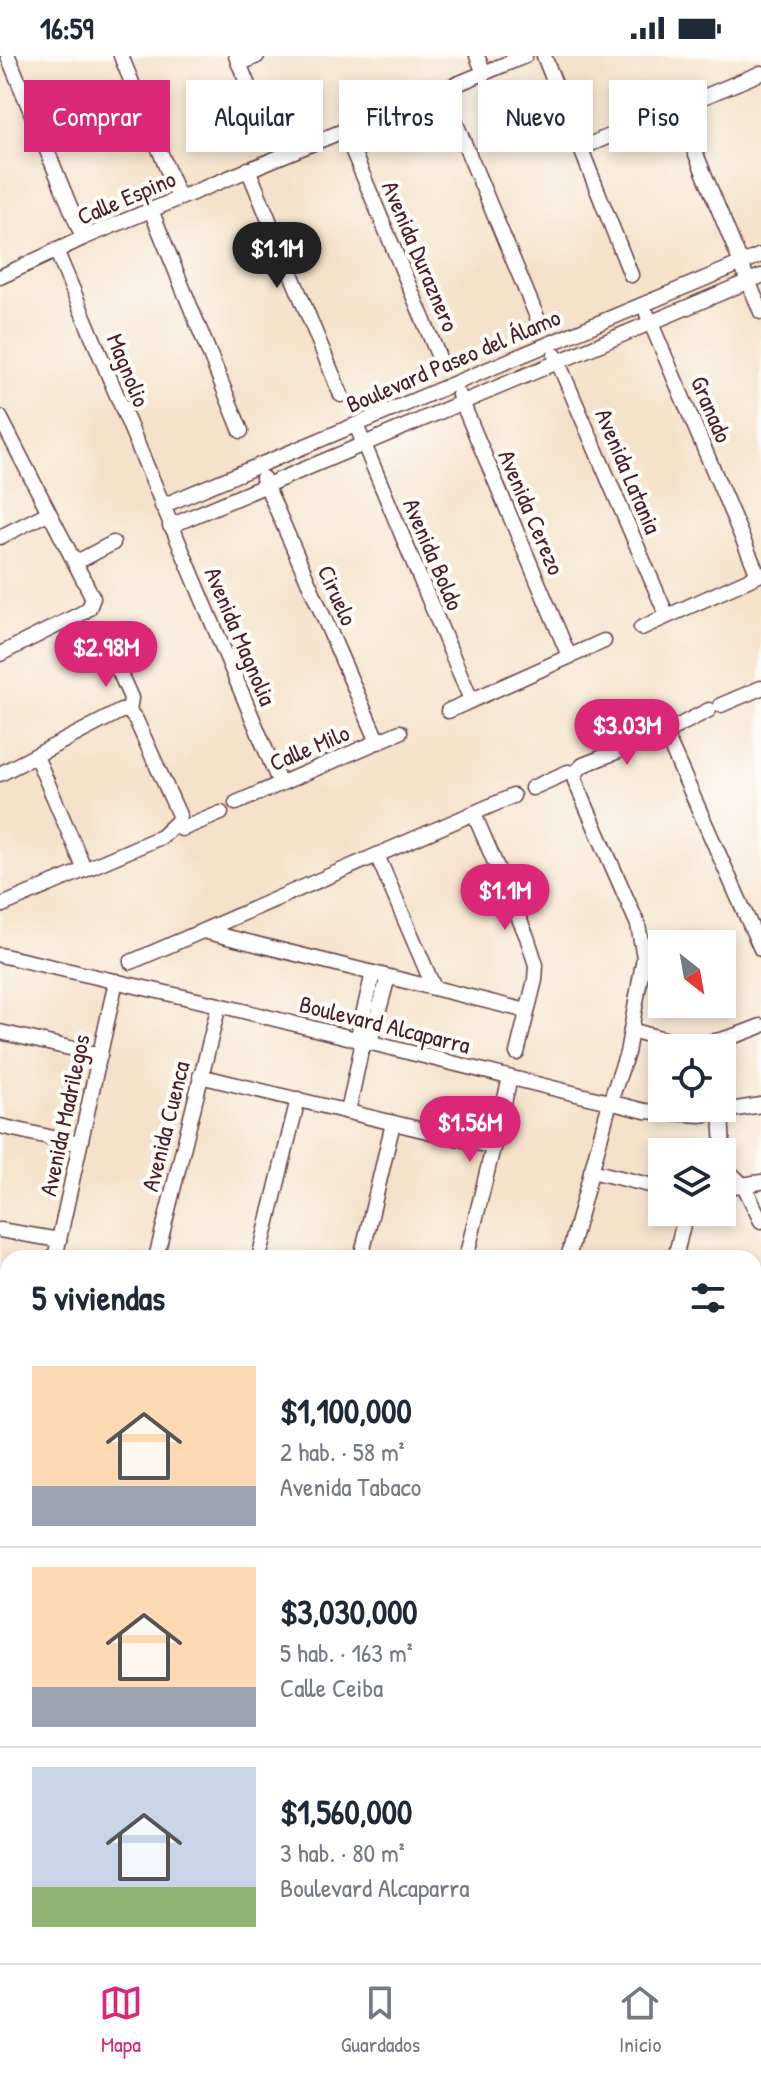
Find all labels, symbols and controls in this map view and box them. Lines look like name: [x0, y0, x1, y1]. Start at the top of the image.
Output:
text: 16:59: [40, 8, 94, 48]
chip: Comprar: [24, 80, 170, 152]
chip: Alquilar: [186, 80, 323, 152]
chip: Filtros: [339, 80, 462, 152]
chip: Nuevo: [478, 80, 593, 152]
chip: Piso: [609, 80, 707, 152]
street label: Calle Espino: [72, 162, 180, 232]
street label: Avenida Duraznero: [375, 176, 467, 336]
pin: $1.1M: [221, 222, 333, 290]
text: $1.1M: [250, 230, 304, 265]
street label: Boulevard Paseo del Álamo: [341, 300, 565, 420]
street label: Magnolio: [100, 329, 158, 412]
street label: Granado: [684, 371, 740, 448]
street label: Avenida Latania: [588, 404, 670, 538]
street label: Avenida Cerezo: [491, 445, 573, 580]
street label: Avenida Boldo: [396, 493, 472, 615]
street label: Ciruelo: [311, 560, 366, 631]
street label: Avenida Magnolia: [197, 562, 285, 710]
pin: $2.98M: [41, 621, 171, 689]
text: $2.98M: [72, 629, 140, 664]
pin: $3.03M: [562, 699, 692, 767]
text: $3.03M: [592, 707, 662, 742]
street label: Calle Milo: [264, 716, 354, 778]
pin: $1.1M: [449, 864, 561, 932]
text: $1.1M: [478, 872, 532, 907]
north arrow: [648, 930, 736, 1018]
map controls: [648, 930, 736, 1226]
street label: Boulevard Alcaparra: [296, 987, 474, 1061]
street label: Avenida Madrilegos: [31, 1031, 97, 1199]
button: locate: [648, 1034, 736, 1122]
street label: Avenida Cuenca: [133, 1057, 197, 1195]
pin: $1.56M: [405, 1096, 535, 1164]
text: $1.56M: [437, 1104, 503, 1139]
button: layers: [648, 1138, 736, 1226]
text: 5 viviendas: [32, 1275, 165, 1321]
icon: filters: [686, 1276, 730, 1320]
text: $1,100,000: [280, 1388, 412, 1434]
icon: home: [96, 1398, 192, 1494]
text: 2 hab. · 58 m²: [280, 1434, 405, 1469]
text: Avenida Tabaco: [280, 1469, 421, 1504]
text: $3,030,000: [280, 1589, 418, 1635]
icon: home: [96, 1599, 192, 1695]
text: 5 hab. · 163 m²: [280, 1635, 413, 1670]
text: Calle Ceiba: [280, 1670, 383, 1705]
text: $1,560,000: [280, 1789, 412, 1835]
icon: home: [96, 1799, 192, 1895]
text: 3 hab. · 80 m²: [280, 1835, 405, 1870]
text: Boulevard Alcaparra: [280, 1870, 469, 1905]
tab: Mapa: [99, 1981, 143, 2059]
tab: Guardados: [341, 1981, 420, 2059]
tab: Inicio: [618, 1981, 662, 2059]

